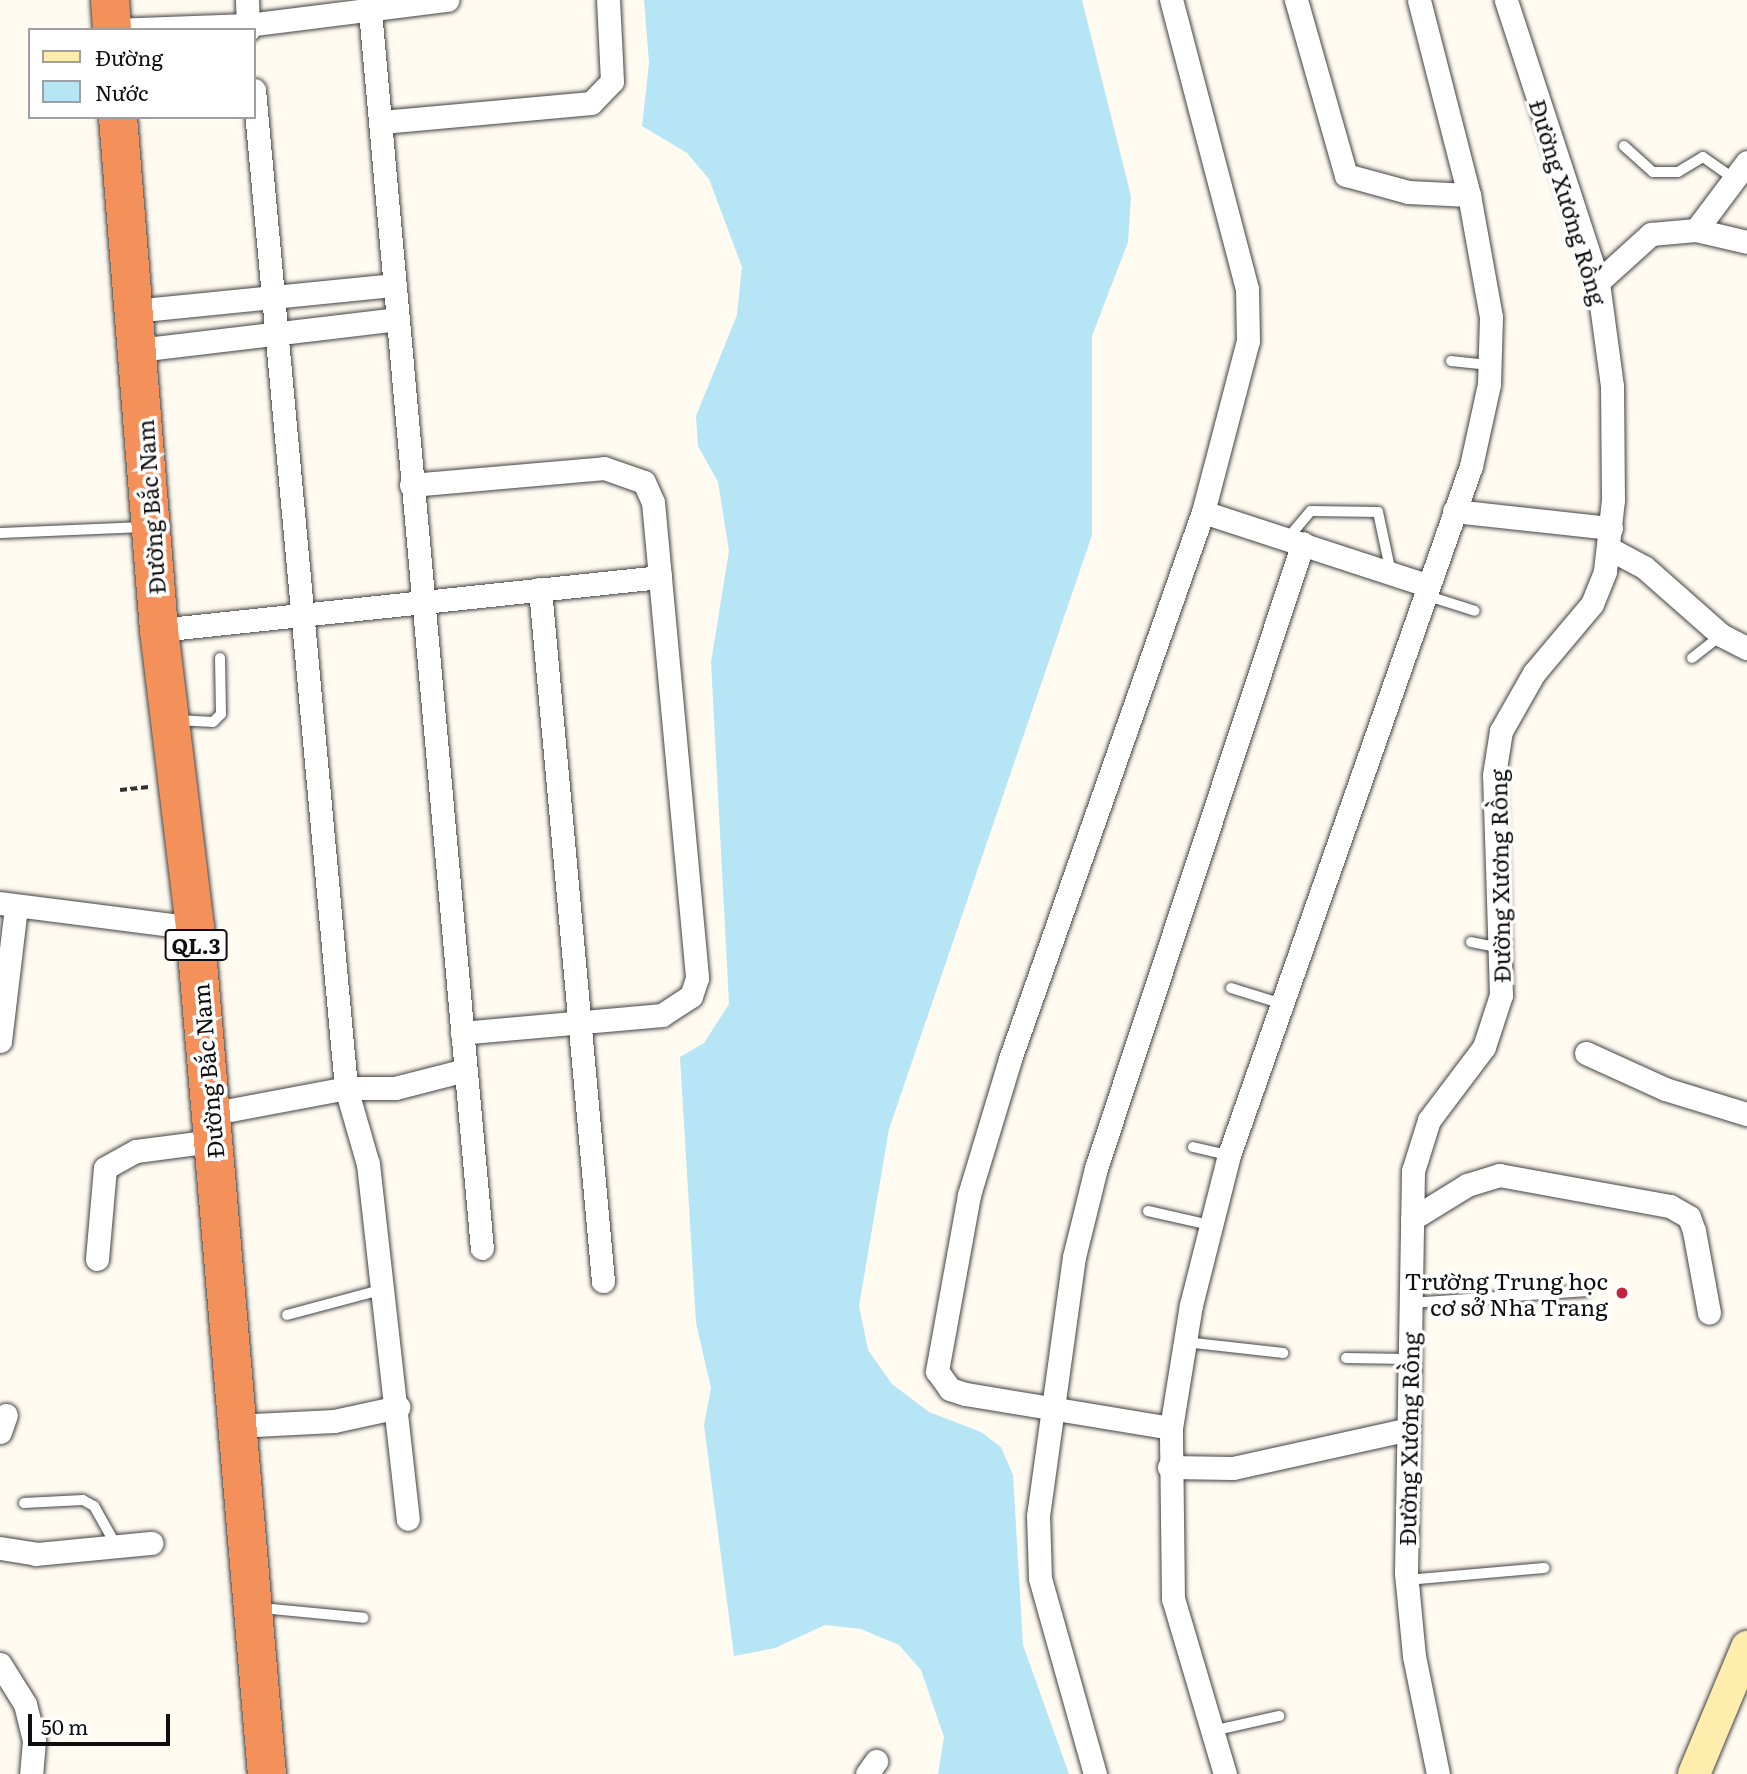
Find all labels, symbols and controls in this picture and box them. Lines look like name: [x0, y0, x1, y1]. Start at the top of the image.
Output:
legend: [28, 28, 256, 119]
text: Đường: [95, 41, 163, 72]
text: Nước: [95, 76, 148, 107]
street label: Đường Xương Rồng: [1525, 96, 1613, 308]
street label: Đường Bắc Nam: [130, 419, 170, 595]
street label: Đường Xương Rồng: [1483, 769, 1515, 983]
road number: QL.3: [164, 928, 228, 962]
street label: Đường Bắc Nam: [186, 982, 228, 1160]
place label: Trường Trung học cơ sở Nha Trang: [1404, 1266, 1608, 1320]
marker: Trường Trung học cơ sở Nha Trang: [1614, 1285, 1630, 1301]
street label: Đường Xương Rồng: [1392, 1332, 1424, 1546]
scale bar: [32, 1700, 173, 1744]
text: 50 m: [41, 1710, 88, 1741]

